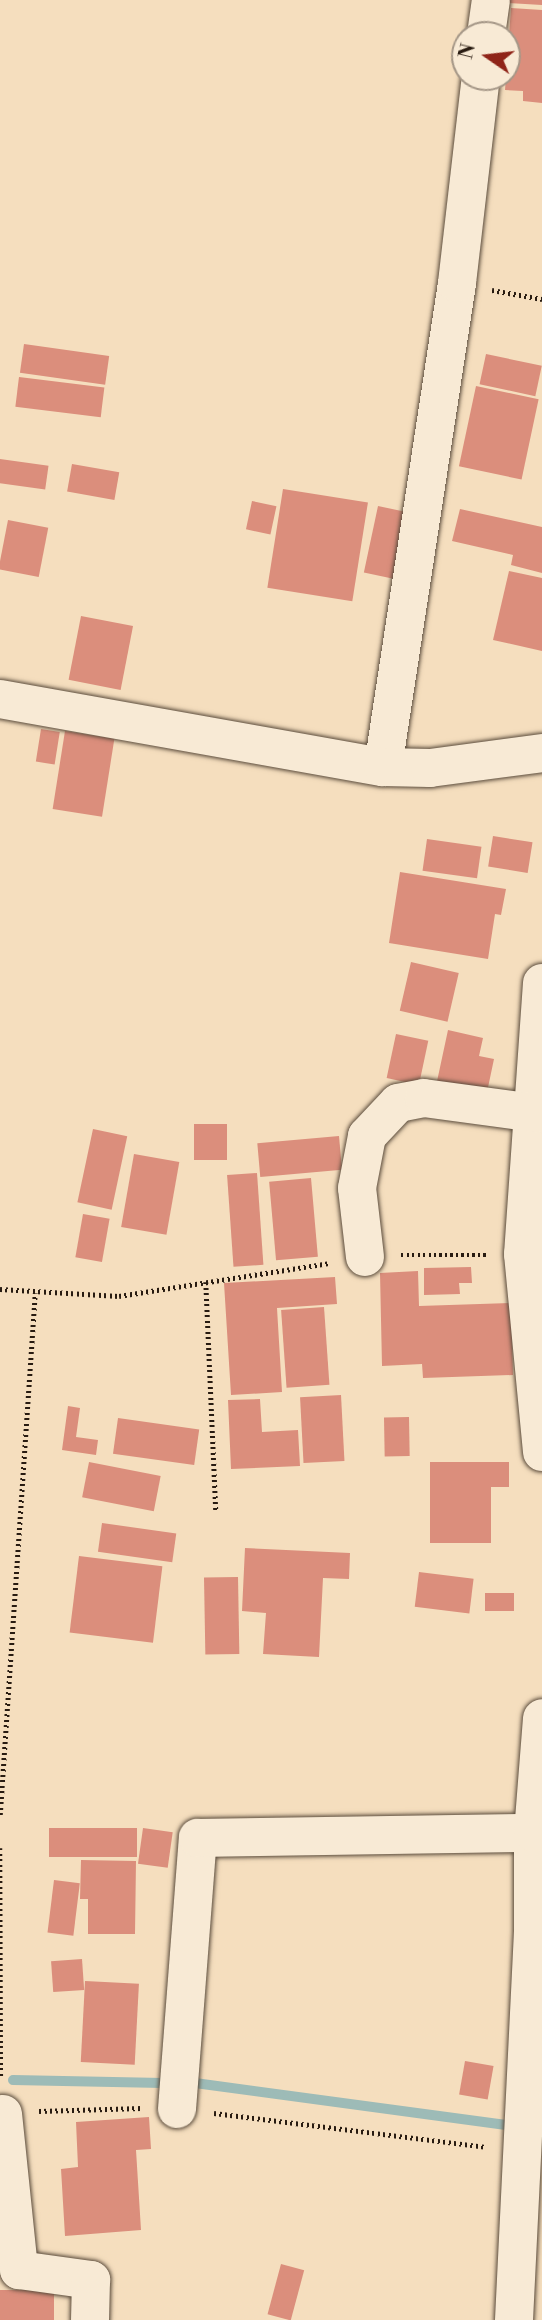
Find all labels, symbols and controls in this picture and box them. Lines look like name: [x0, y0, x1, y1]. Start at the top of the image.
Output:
north arrow: [451, 21, 521, 91]
text: N: [454, 41, 481, 62]

